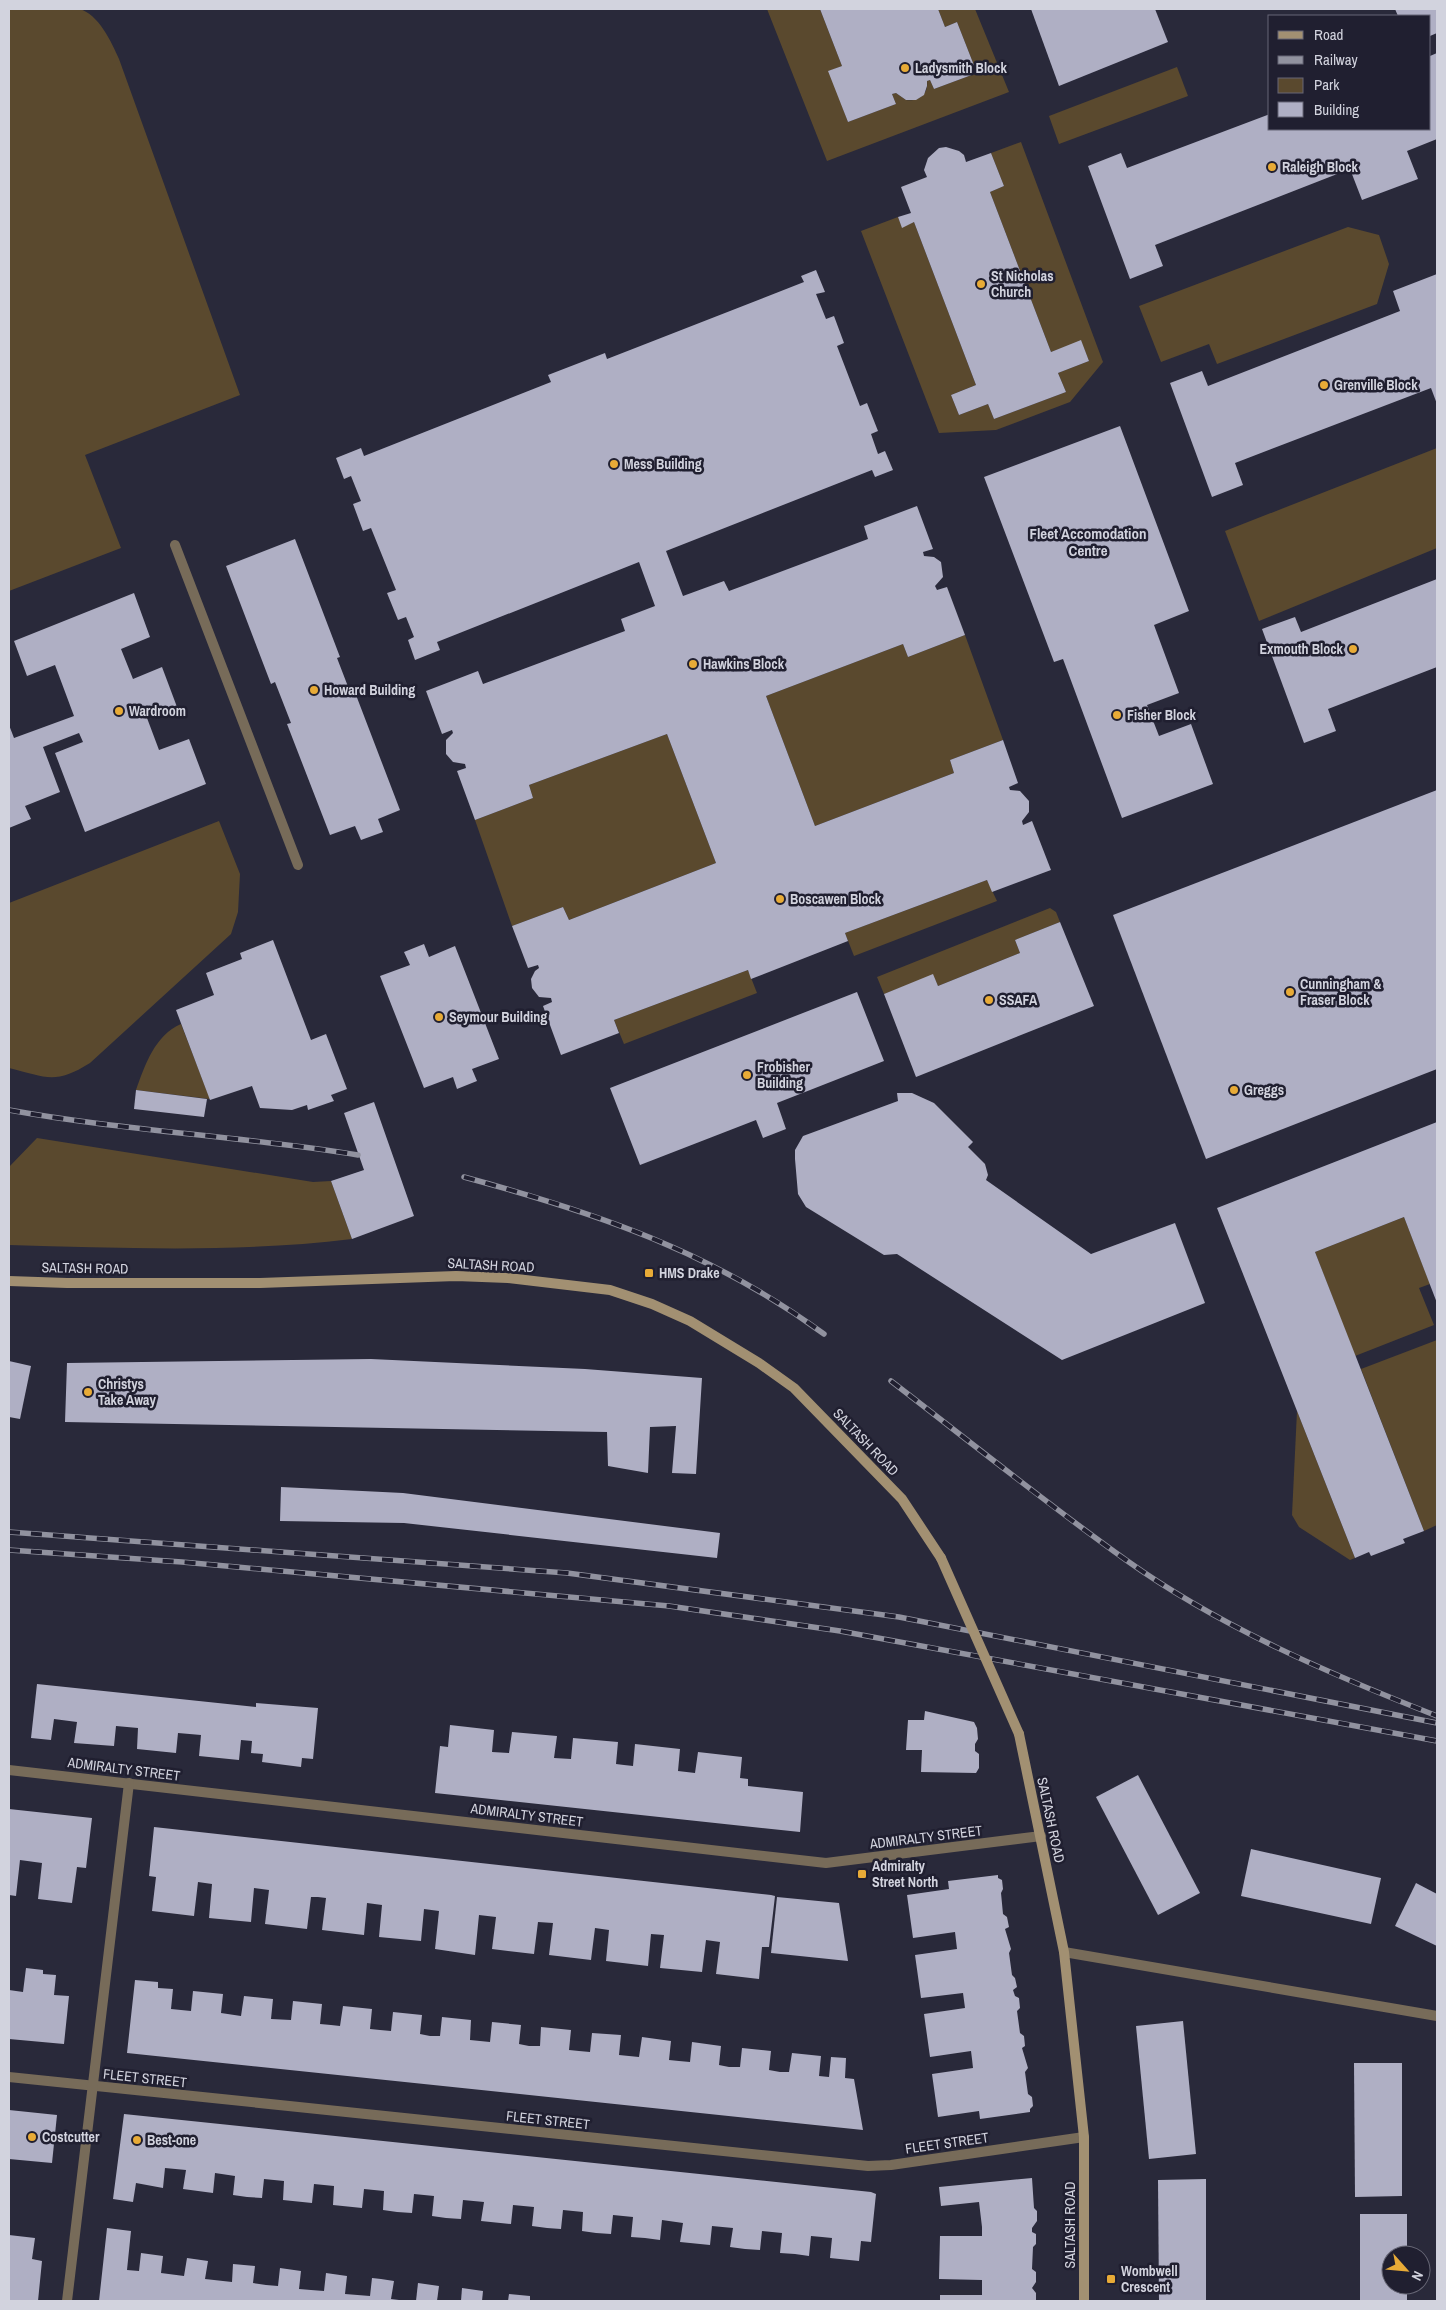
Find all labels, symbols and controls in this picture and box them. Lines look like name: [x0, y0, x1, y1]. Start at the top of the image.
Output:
legend: [1268, 15, 1431, 130]
text: Road: [1314, 24, 1343, 45]
text: Railway: [1314, 49, 1359, 70]
place label: Ladysmith Block: [915, 59, 1007, 77]
marker: Ladysmith Block: [899, 62, 911, 74]
text: Park: [1314, 74, 1340, 95]
text: Building: [1314, 99, 1359, 120]
place label: Raleigh Block: [1282, 158, 1359, 176]
marker: Raleigh Block: [1266, 161, 1278, 173]
place label: St Nicholas Church: [991, 267, 1054, 301]
marker: St Nicholas Church: [975, 278, 987, 290]
place label: Grenville Block: [1334, 376, 1418, 394]
marker: Grenville Block: [1318, 379, 1330, 391]
place label: Mess Building: [624, 455, 702, 473]
marker: Mess Building: [608, 458, 620, 470]
district label: Fleet Accomodation Centre: [1029, 523, 1147, 561]
place label: Exmouth Block: [1259, 640, 1344, 658]
marker: Exmouth Block: [1347, 643, 1359, 655]
place label: Hawkins Block: [703, 655, 785, 673]
marker: Hawkins Block: [687, 658, 699, 670]
place label: Howard Building: [324, 681, 415, 699]
marker: Howard Building: [308, 684, 320, 696]
place label: Wardroom: [129, 702, 186, 720]
marker: Wardroom: [113, 705, 125, 717]
place label: Fisher Block: [1127, 706, 1197, 724]
marker: Fisher Block: [1111, 709, 1123, 721]
place label: Boscawen Block: [790, 890, 882, 908]
marker: Boscawen Block: [774, 893, 786, 905]
place label: Cunningham & Fraser Block: [1300, 975, 1382, 1009]
marker: Cunningham & Fraser Block: [1284, 986, 1296, 998]
place label: SSAFA: [999, 991, 1038, 1009]
marker: SSAFA: [983, 994, 995, 1006]
place label: Seymour Building: [449, 1008, 547, 1026]
marker: Seymour Building: [433, 1011, 445, 1023]
place label: Frobisher Building: [757, 1058, 810, 1092]
marker: Frobisher Building: [741, 1069, 753, 1081]
place label: Greggs: [1244, 1081, 1284, 1099]
marker: Greggs: [1228, 1084, 1240, 1096]
street label: SALTASH ROAD: [447, 1254, 535, 1276]
street label: SALTASH ROAD: [41, 1258, 129, 1278]
place label: HMS Drake: [659, 1264, 720, 1282]
marker: HMS Drake: [643, 1267, 655, 1279]
place label: Christys Take Away: [98, 1375, 157, 1409]
marker: Christys Take Away: [82, 1386, 94, 1398]
street label: SALTASH ROAD: [829, 1404, 903, 1480]
street label: ADMIRALTY STREET: [66, 1753, 181, 1785]
street label: SALTASH ROAD: [1033, 1776, 1069, 1864]
street label: ADMIRALTY STREET: [469, 1799, 584, 1831]
street label: ADMIRALTY STREET: [868, 1821, 983, 1853]
place label: Admiralty Street North: [872, 1857, 938, 1891]
marker: Admiralty Street North: [856, 1868, 868, 1880]
street label: FLEET STREET: [102, 2065, 188, 2091]
street label: FLEET STREET: [505, 2107, 591, 2133]
place label: Costcutter: [42, 2128, 100, 2146]
street label: FLEET STREET: [904, 2128, 990, 2158]
marker: Costcutter: [26, 2131, 38, 2143]
place label: Best-one: [147, 2131, 196, 2149]
marker: Best-one: [131, 2134, 143, 2146]
street label: SALTASH ROAD: [1061, 2182, 1079, 2269]
north arrow: [1381, 2245, 1431, 2295]
place label: Wombwell Crescent: [1121, 2262, 1178, 2296]
text: N: [1408, 2268, 1427, 2284]
marker: Wombwell Crescent: [1105, 2273, 1117, 2285]

